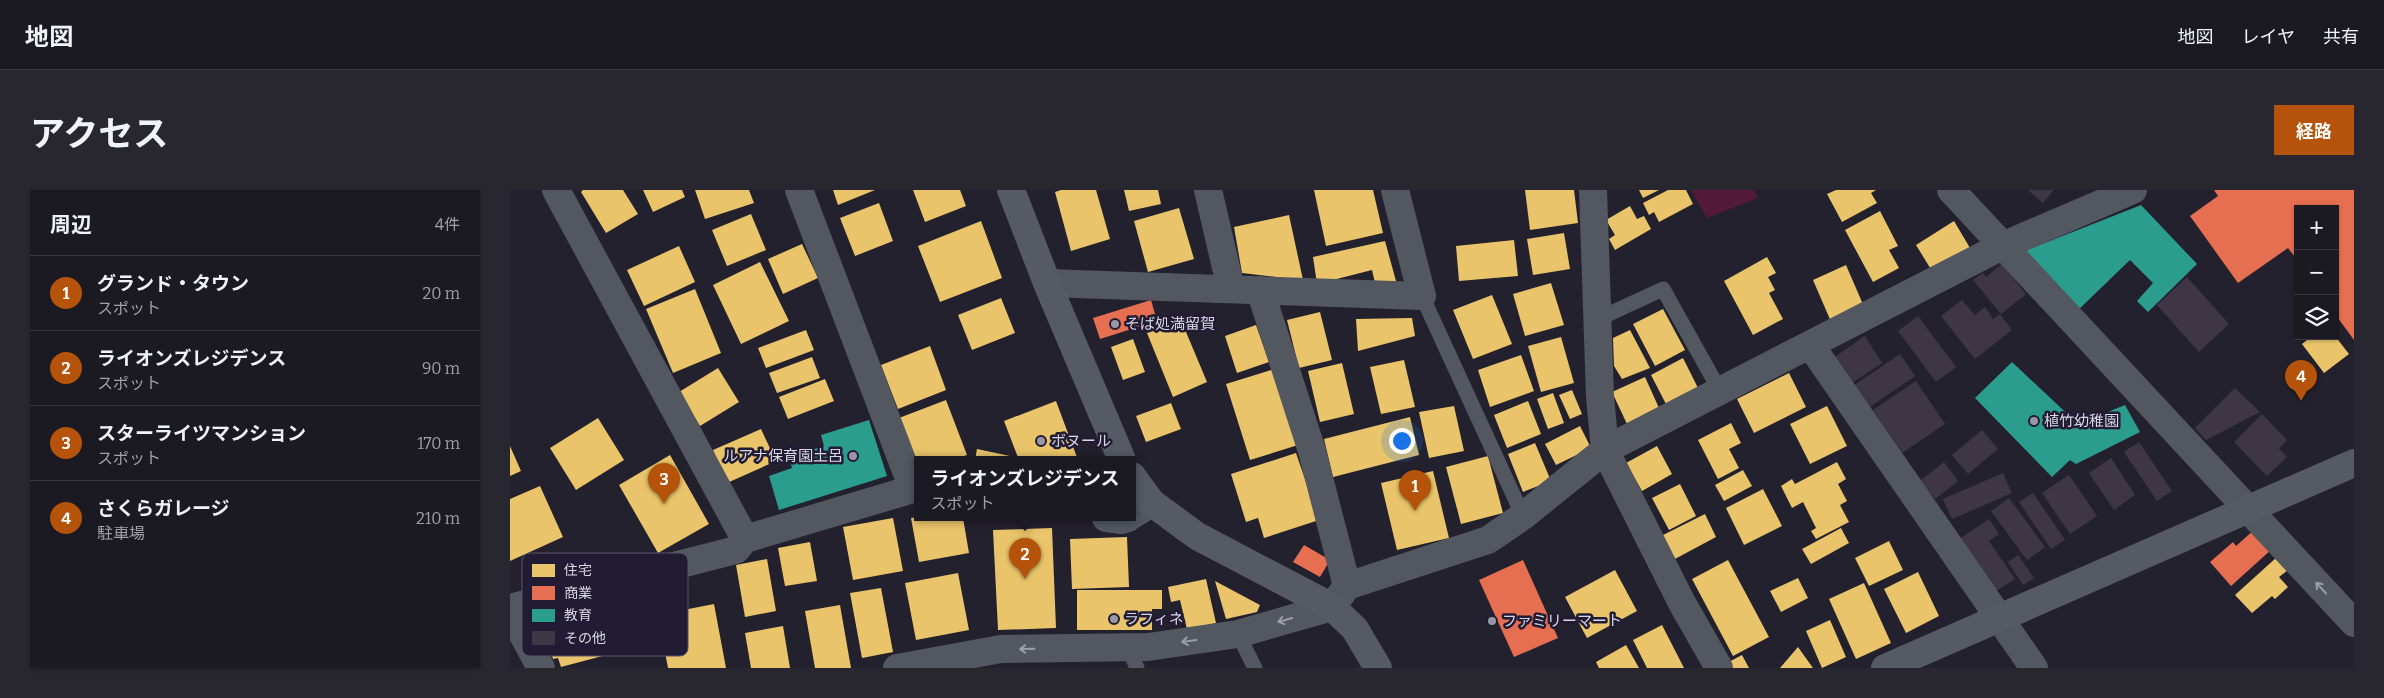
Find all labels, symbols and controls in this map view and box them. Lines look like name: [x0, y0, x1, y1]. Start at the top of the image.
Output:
text: 地図: [25, 23, 73, 51]
text: 地図: [2178, 26, 2214, 48]
text: レイヤ: [2242, 26, 2295, 48]
text: 共有: [2323, 26, 2359, 48]
button: 経路: [2274, 105, 2354, 155]
text: アクセス: [30, 113, 168, 155]
map controls: [2294, 205, 2339, 340]
button: +: [2294, 205, 2339, 250]
text: 周辺: [50, 212, 92, 238]
text: 4件: [435, 215, 460, 234]
button: −: [2294, 250, 2339, 295]
text: グランド・タウン: [97, 272, 249, 295]
text: 1: [63, 284, 69, 303]
text: 20 m: [423, 284, 460, 303]
button: layers: [2294, 295, 2339, 340]
text: スポット: [97, 299, 161, 318]
place label: そば処満留賀: [1125, 315, 1215, 333]
marker: そば処満留賀: [1109, 318, 1121, 330]
text: ライオンズレジデンス: [97, 347, 286, 370]
text: 2: [61, 359, 71, 378]
text: 90 m: [422, 359, 460, 378]
pin: 4: [2285, 360, 2317, 401]
text: スポット: [97, 374, 161, 393]
place label: 植竹幼稚園: [2044, 412, 2119, 430]
marker: 植竹幼稚園: [2028, 415, 2040, 427]
text: スターライツマンション: [97, 422, 306, 445]
your location: [1389, 428, 1415, 454]
place label: ボヌール: [1051, 432, 1111, 450]
text: 3: [61, 434, 71, 453]
text: 170 m: [417, 434, 460, 453]
marker: ボヌール: [1035, 435, 1047, 447]
place label: ルアナ保育園土呂: [723, 447, 843, 465]
text: スポット: [97, 449, 161, 468]
marker: ルアナ保育園土呂: [847, 450, 859, 462]
popup: [914, 456, 1136, 521]
pin: 3: [648, 463, 680, 504]
text: ライオンズレジデンス: [930, 467, 1120, 490]
pin: 1: [1399, 470, 1431, 511]
text: スポット: [930, 494, 994, 513]
text: さくらガレージ: [97, 497, 230, 520]
text: 4: [61, 509, 71, 528]
text: 210 m: [416, 509, 460, 528]
text: 駐車場: [97, 524, 145, 543]
pin: 2: [1009, 538, 1041, 579]
legend: [522, 553, 688, 656]
text: 住宅: [564, 562, 592, 579]
one-way arrow: [2315, 581, 2327, 594]
text: 商業: [564, 585, 592, 602]
text: 教育: [564, 607, 592, 624]
place label: ラフィネ: [1124, 610, 1184, 628]
place label: ファミリーマート: [1502, 612, 1622, 630]
marker: ラフィネ: [1108, 613, 1120, 625]
marker: ファミリーマート: [1486, 615, 1498, 627]
one-way arrow: [1277, 616, 1293, 626]
text: その他: [564, 630, 606, 647]
one-way arrow: [1182, 636, 1198, 646]
one-way arrow: [1020, 644, 1036, 653]

